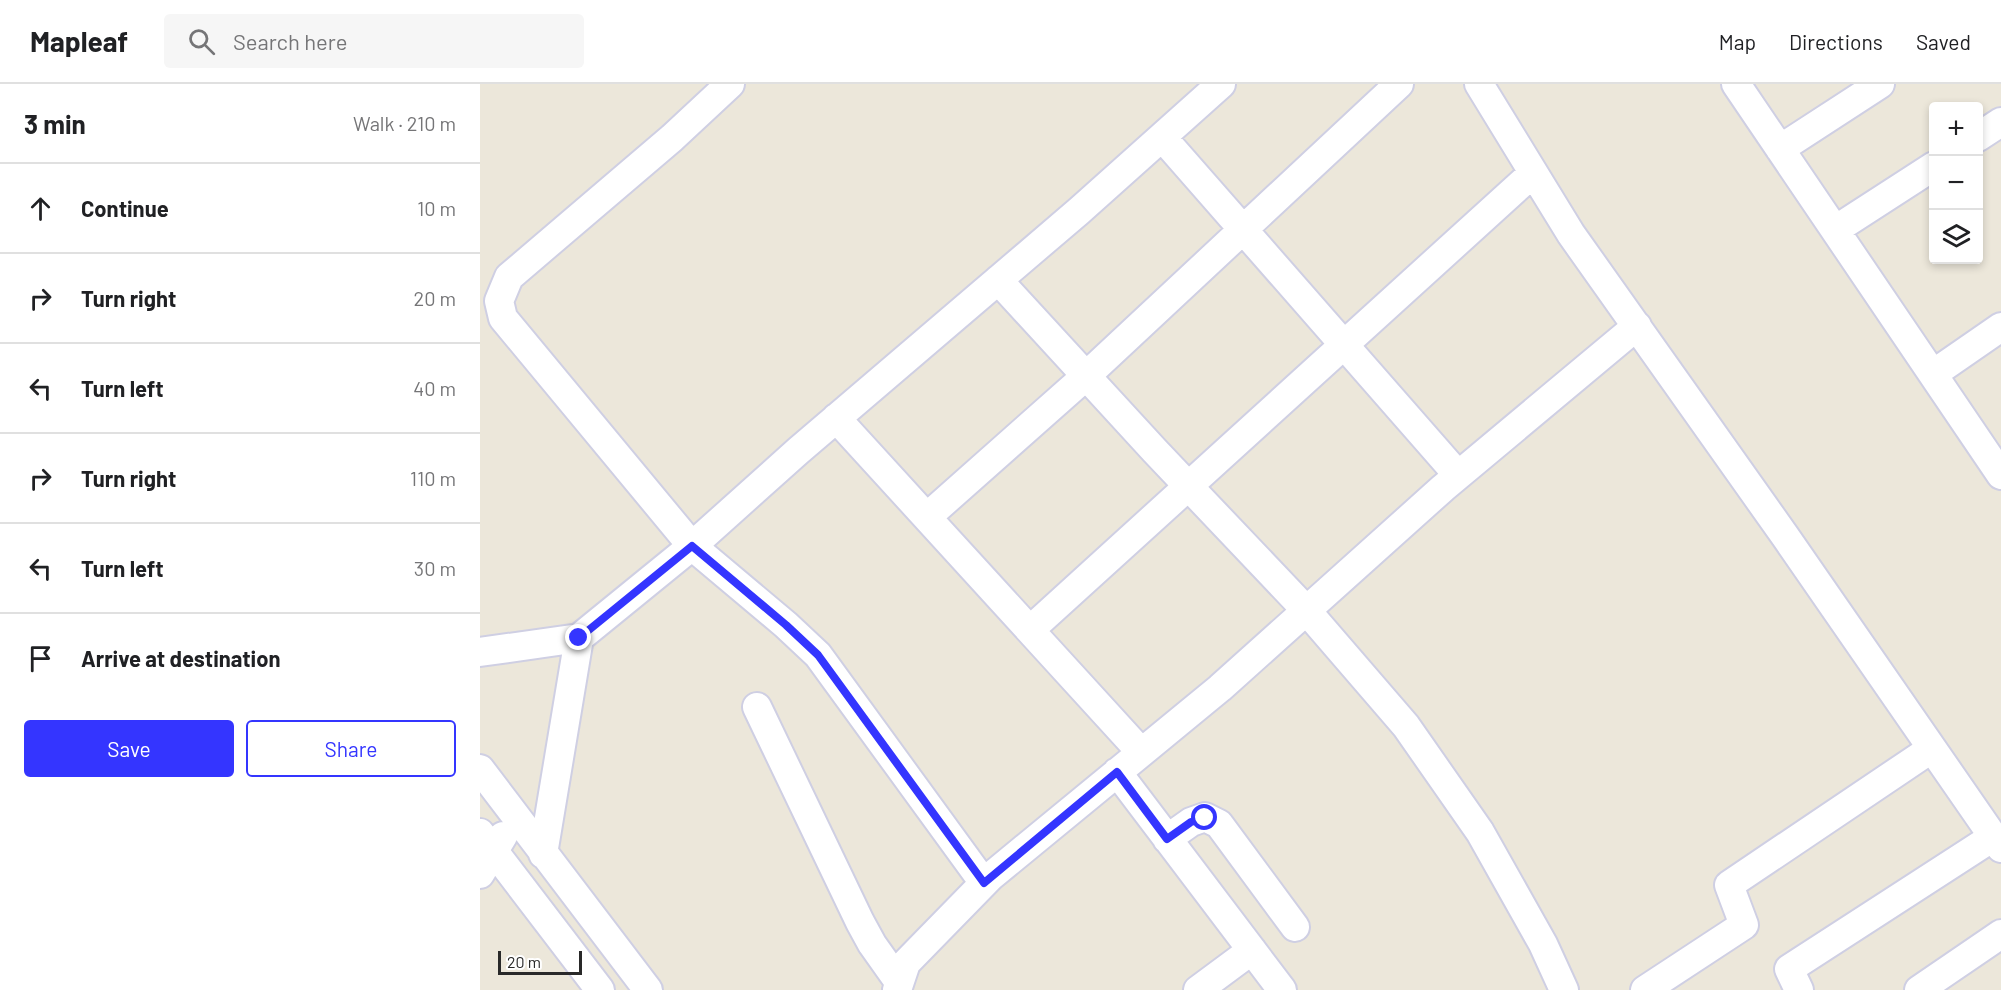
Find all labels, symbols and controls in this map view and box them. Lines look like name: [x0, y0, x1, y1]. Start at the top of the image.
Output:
search box: [164, 14, 584, 68]
text: Mapleaf: [30, 24, 128, 58]
icon: search: [185, 25, 218, 58]
text: Search here: [233, 28, 347, 54]
text: Map: [1719, 29, 1756, 54]
text: Directions: [1789, 29, 1883, 54]
text: Saved: [1916, 29, 1971, 54]
map controls: [1929, 102, 1983, 264]
button: +: [1929, 102, 1983, 156]
text: 3 min: [24, 108, 86, 139]
text: Walk · 210 m: [353, 111, 456, 135]
button: −: [1929, 156, 1983, 210]
icon: ahead: [24, 192, 57, 225]
text: Continue: [81, 195, 169, 221]
text: 10 m: [417, 196, 456, 220]
button: layers: [1929, 210, 1983, 264]
icon: right: [24, 282, 57, 315]
text: Turn right: [81, 285, 176, 311]
text: 20 m: [413, 286, 456, 310]
icon: left: [24, 372, 57, 405]
text: Turn left: [81, 375, 164, 401]
text: 40 m: [413, 376, 456, 400]
icon: right: [24, 462, 57, 495]
text: Turn right: [81, 465, 176, 491]
text: 110 m: [410, 466, 456, 490]
icon: left: [24, 552, 57, 585]
text: Turn left: [81, 555, 164, 581]
text: 30 m: [414, 556, 456, 580]
route end: [565, 624, 591, 650]
icon: arrive: [24, 642, 57, 675]
text: Arrive at destination: [81, 645, 280, 671]
button: Save: [24, 720, 234, 777]
button: Share: [246, 720, 456, 777]
route start: [1191, 804, 1217, 830]
scale bar: [498, 948, 582, 976]
text: 20 m: [507, 952, 541, 971]

